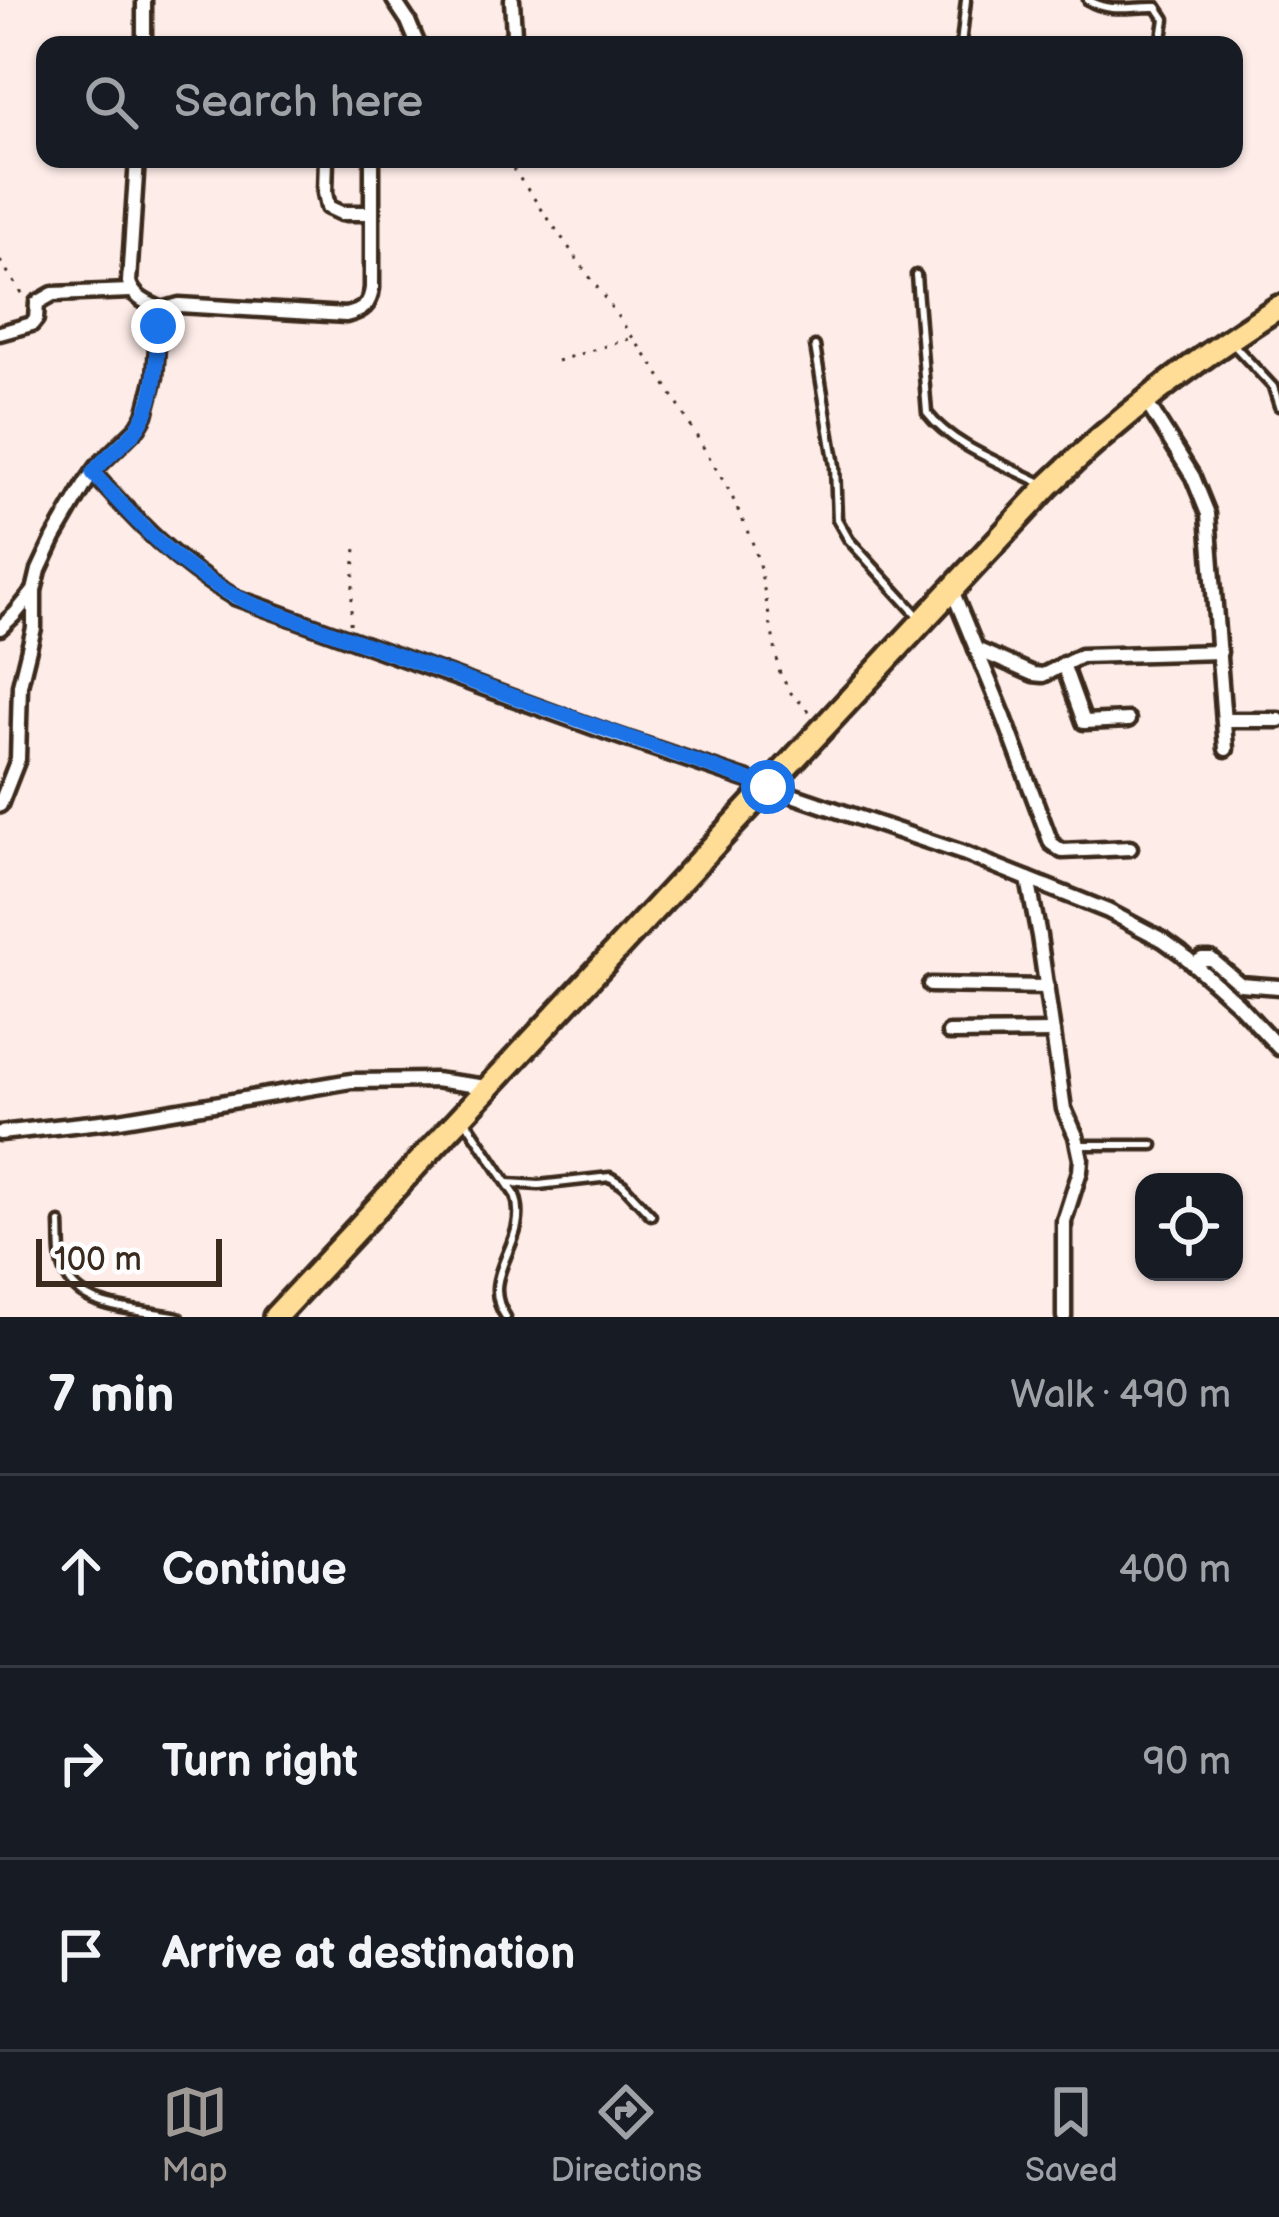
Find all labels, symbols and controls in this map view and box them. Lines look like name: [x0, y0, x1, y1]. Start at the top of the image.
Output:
search box: [36, 36, 1243, 168]
icon: search: [78, 69, 144, 135]
text: Search here: [174, 75, 423, 130]
route end: [131, 299, 185, 353]
route start: [741, 760, 795, 814]
map controls: [1135, 1173, 1243, 1281]
button: locate: [1135, 1173, 1243, 1281]
scale bar: [36, 1233, 222, 1286]
text: 100 m: [54, 1240, 142, 1280]
text: 7 min: [48, 1365, 174, 1426]
text: Walk · 490 m: [1010, 1372, 1231, 1419]
icon: ahead: [48, 1538, 114, 1604]
text: Continue: [162, 1543, 347, 1598]
text: 400 m: [1119, 1547, 1231, 1594]
icon: right: [48, 1730, 114, 1796]
text: Turn right: [162, 1735, 358, 1790]
text: 90 m: [1143, 1739, 1231, 1786]
icon: arrive: [48, 1922, 114, 1988]
text: Arrive at destination: [162, 1927, 575, 1982]
tab: Map: [161, 2079, 228, 2191]
tab: Directions: [550, 2079, 702, 2191]
tab: Saved: [1025, 2079, 1118, 2191]

